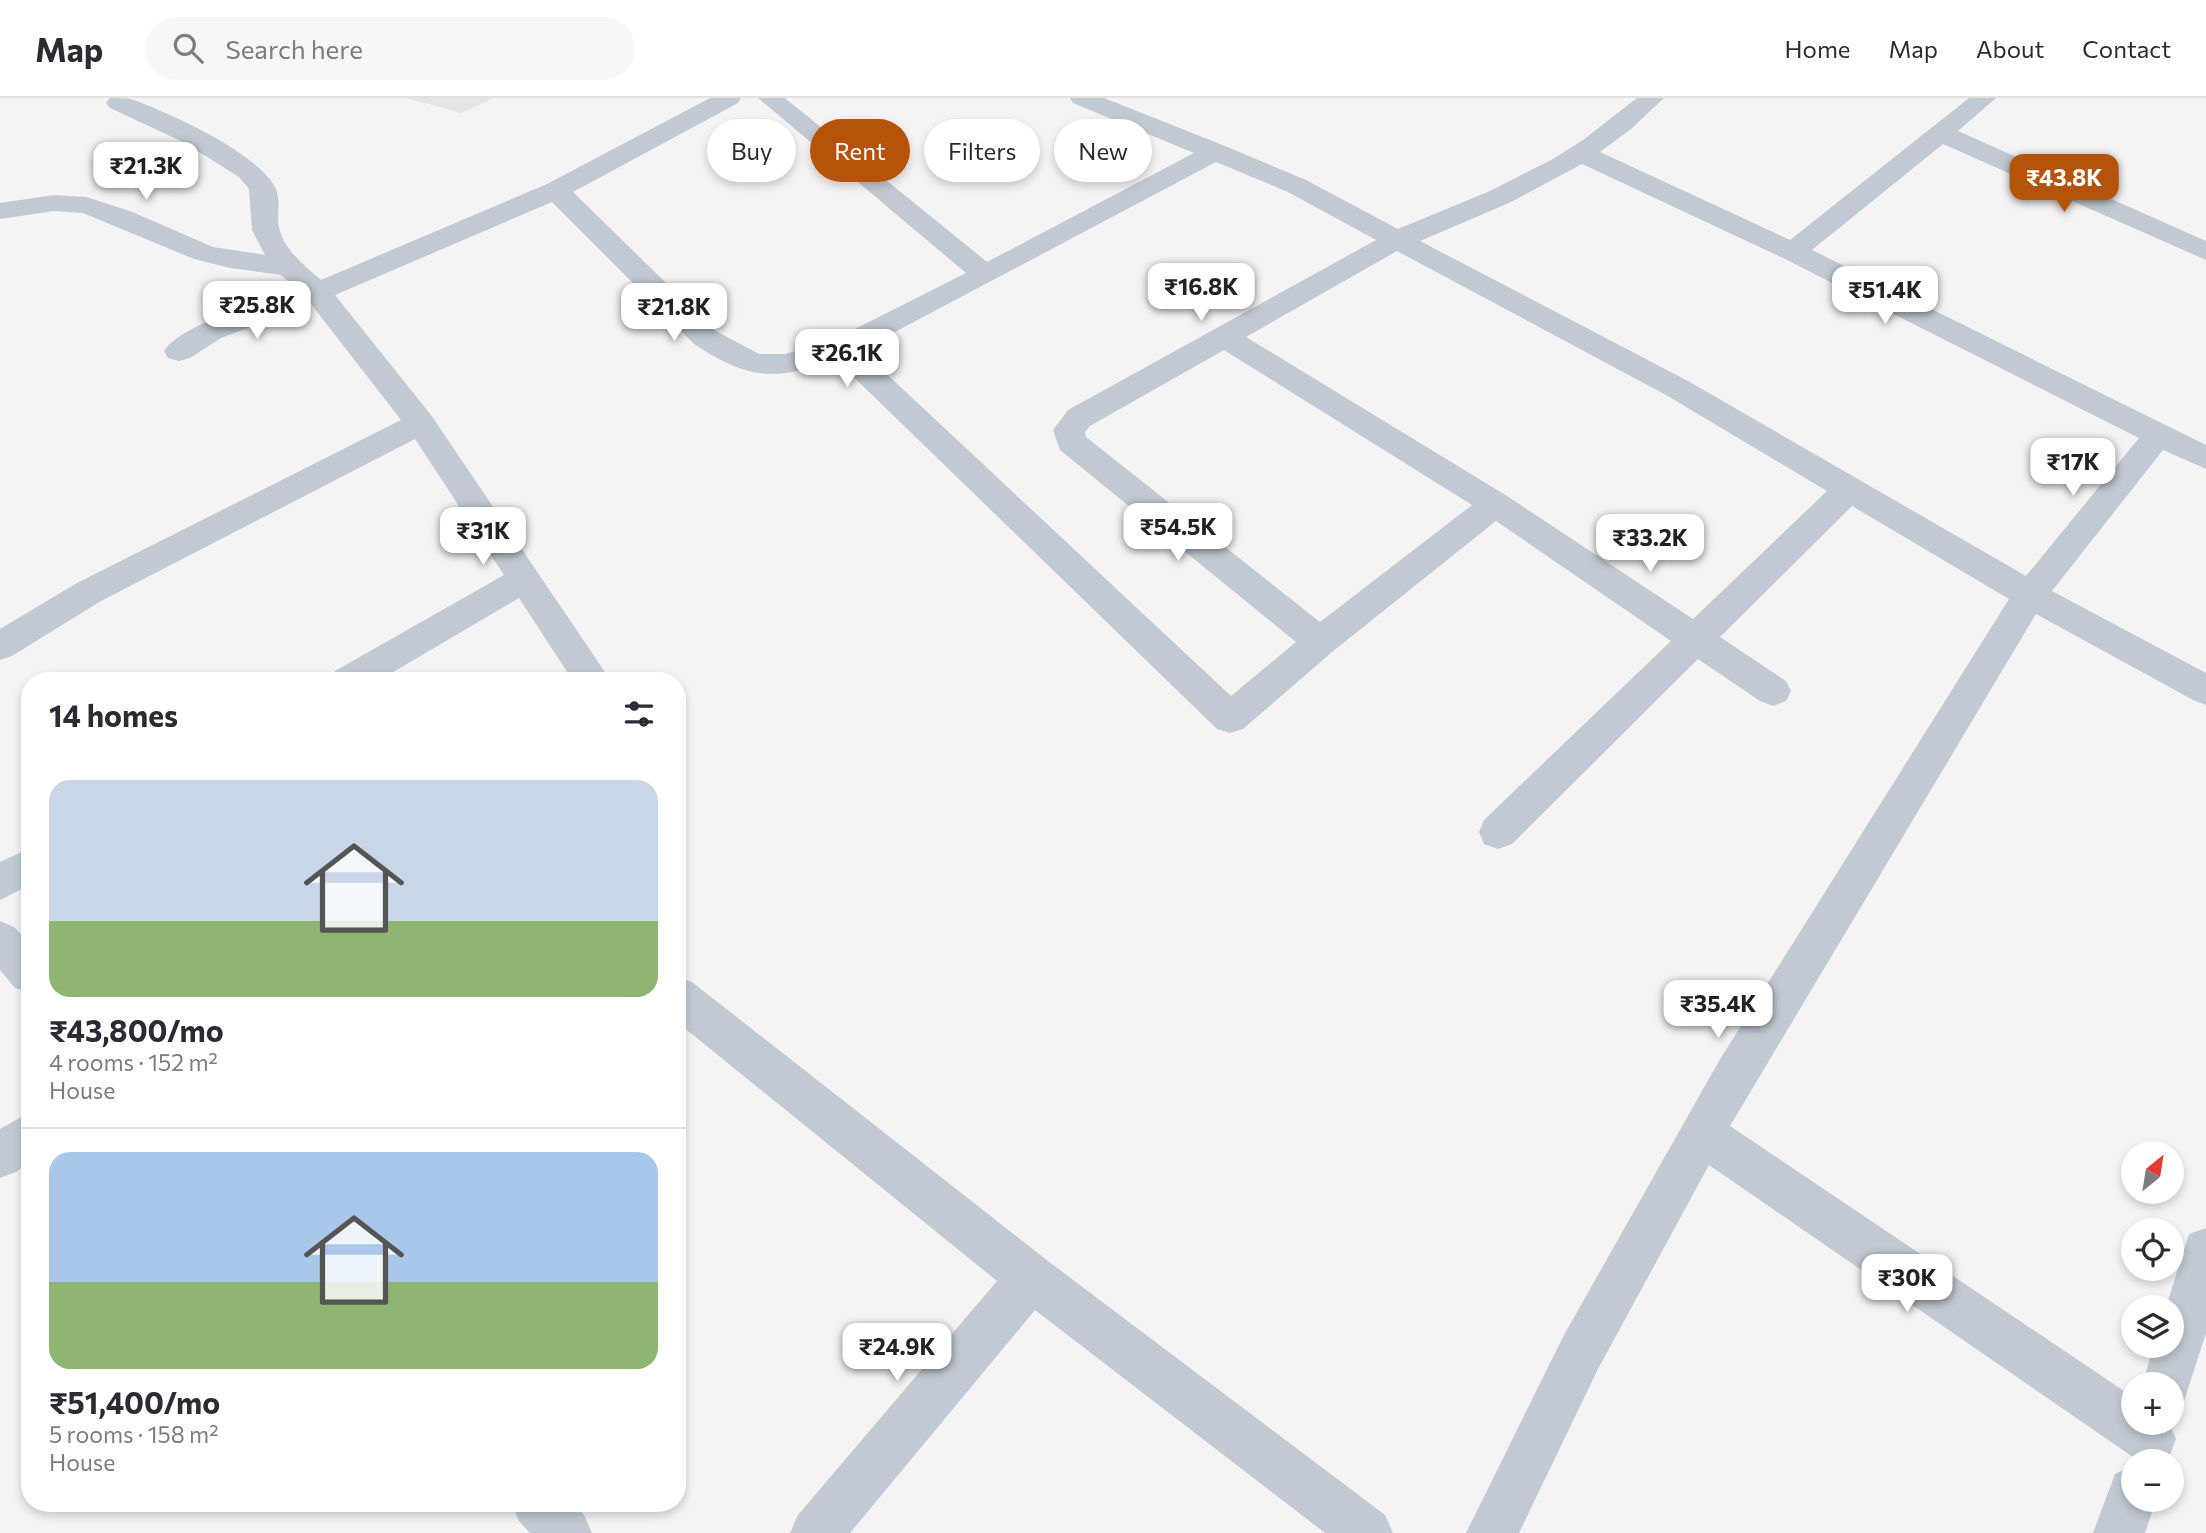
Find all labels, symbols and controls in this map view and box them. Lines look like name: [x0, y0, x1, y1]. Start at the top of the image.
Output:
search box: [145, 17, 635, 80]
text: Map: [35, 28, 103, 69]
icon: search: [169, 29, 207, 67]
text: Search here: [225, 33, 363, 64]
text: Home: [1785, 34, 1851, 63]
text: Map: [1889, 34, 1938, 63]
text: About: [1976, 34, 2044, 63]
text: Contact: [2082, 34, 2171, 63]
chip: Buy: [707, 119, 796, 182]
chip: Rent: [810, 119, 910, 182]
chip: Filters: [924, 119, 1040, 182]
chip: New: [1054, 119, 1152, 182]
pin: ₹21.3K: [89, 142, 203, 202]
text: ₹21.3K: [109, 151, 183, 179]
pin: ₹43.8K: [2007, 155, 2121, 214]
text: ₹43.8K: [2026, 163, 2102, 191]
pin: ₹16.8K: [1144, 264, 1258, 323]
pin: ₹51.4K: [1828, 266, 1942, 326]
text: ₹16.8K: [1164, 272, 1238, 300]
text: ₹51.4K: [1848, 275, 1922, 303]
pin: ₹25.8K: [200, 282, 314, 341]
pin: ₹21.8K: [617, 284, 731, 343]
text: ₹25.8K: [219, 290, 295, 318]
text: ₹21.8K: [637, 292, 711, 320]
pin: ₹26.1K: [790, 330, 904, 389]
text: ₹26.1K: [811, 338, 883, 366]
pin: ₹17K: [2032, 438, 2114, 498]
text: ₹17K: [2046, 447, 2100, 475]
pin: ₹54.5K: [1121, 504, 1235, 563]
pin: ₹31K: [442, 508, 524, 567]
text: ₹54.5K: [1139, 512, 1217, 540]
pin: ₹33.2K: [1593, 514, 1707, 574]
text: ₹31K: [456, 516, 510, 544]
text: ₹33.2K: [1612, 523, 1688, 551]
icon: filters: [620, 695, 658, 733]
text: 14 homes: [49, 696, 178, 733]
icon: home: [291, 825, 417, 951]
pin: ₹35.4K: [1661, 981, 1775, 1040]
text: ₹35.4K: [1680, 989, 1756, 1017]
text: ₹43,800/mo: [49, 1011, 224, 1048]
text: 4 rooms · 152 m²: [49, 1048, 218, 1076]
text: House: [49, 1076, 115, 1104]
north arrow: [2121, 1141, 2184, 1204]
map controls: [2121, 1141, 2184, 1512]
icon: home: [291, 1197, 417, 1323]
button: locate: [2121, 1218, 2184, 1281]
pin: ₹30K: [1866, 1254, 1948, 1314]
text: ₹30K: [1878, 1263, 1936, 1291]
button: layers: [2121, 1295, 2184, 1358]
pin: ₹24.9K: [840, 1324, 954, 1383]
text: ₹24.9K: [858, 1332, 936, 1360]
button: +: [2121, 1372, 2184, 1435]
text: ₹51,400/mo: [49, 1383, 220, 1420]
text: 5 rooms · 158 m²: [49, 1420, 218, 1448]
text: House: [49, 1448, 115, 1476]
button: −: [2121, 1449, 2184, 1512]

